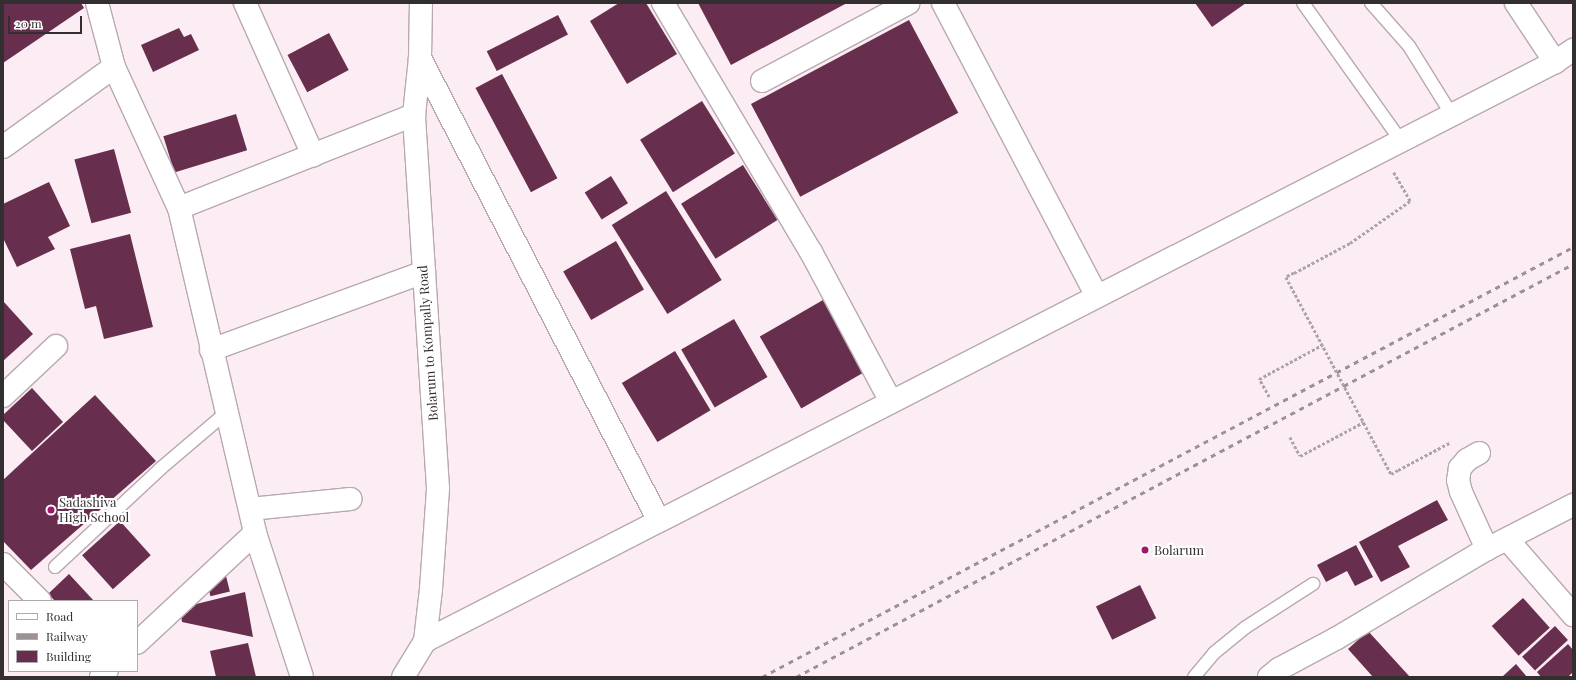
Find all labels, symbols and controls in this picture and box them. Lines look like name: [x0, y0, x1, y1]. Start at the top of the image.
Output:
scale bar: [10, 8, 84, 34]
text: 20 m: [15, 15, 42, 31]
street label: Bolarum to Kompally Road: [415, 264, 441, 422]
place label: Sadashiva High School: [59, 495, 129, 526]
marker: Sadashiva High School: [46, 505, 56, 515]
place label: Bolarum: [1154, 542, 1204, 558]
marker: Bolarum: [1139, 544, 1151, 556]
legend: [8, 600, 138, 672]
text: Road: [46, 608, 73, 624]
text: Railway: [46, 628, 88, 644]
text: Building: [46, 648, 91, 664]

